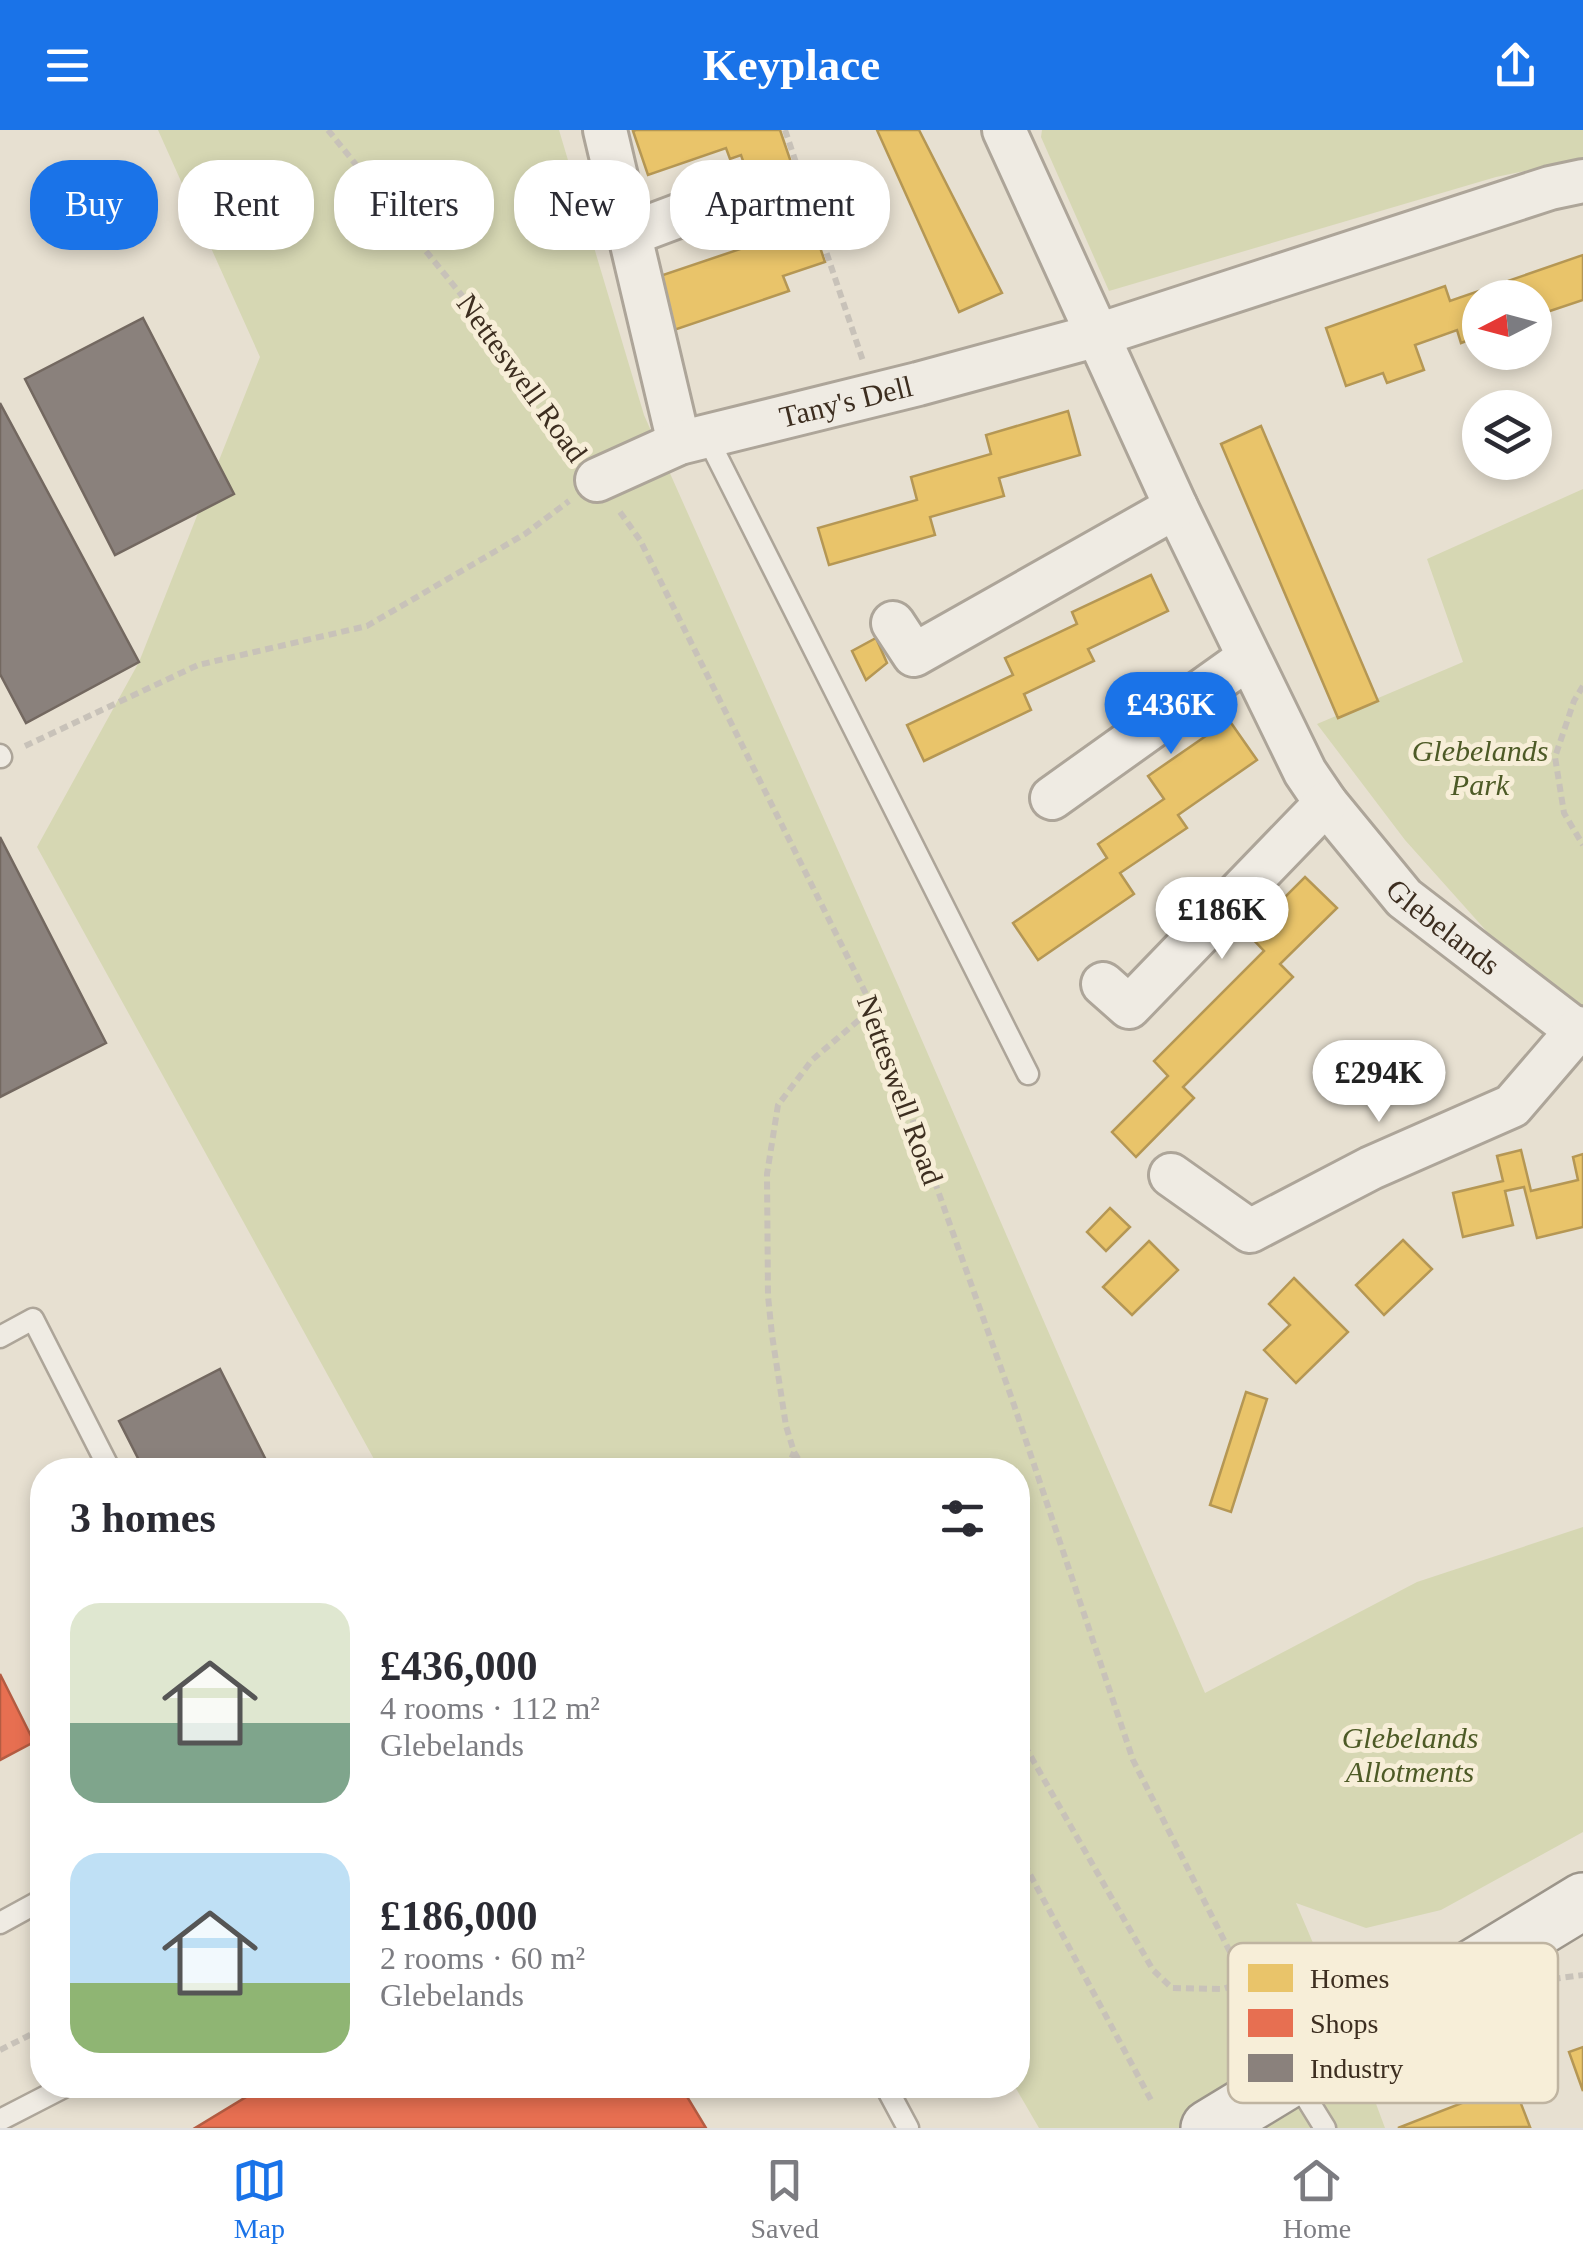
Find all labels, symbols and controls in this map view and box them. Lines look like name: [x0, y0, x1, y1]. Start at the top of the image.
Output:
icon: menu: [40, 38, 95, 93]
icon: share: [1488, 38, 1543, 93]
text: Keyplace: [703, 40, 880, 90]
chip: Buy: [30, 160, 158, 250]
chip: Rent: [178, 160, 314, 250]
chip: Filters: [334, 160, 494, 250]
chip: New: [514, 160, 650, 250]
chip: Apartment: [670, 160, 890, 250]
north arrow: [1462, 280, 1552, 370]
map controls: [1462, 280, 1552, 480]
street label: Netteswell Road: [451, 287, 594, 468]
street label: Tany's Dell: [776, 369, 916, 434]
button: layers: [1462, 390, 1552, 480]
pin: £436K: [1101, 672, 1241, 757]
text: £436K: [1127, 686, 1215, 722]
park label: Glebelands Park: [1412, 734, 1548, 801]
street label: Glebelands: [1380, 873, 1506, 981]
pin: £186K: [1152, 877, 1292, 962]
text: £186K: [1178, 891, 1266, 927]
street label: Netteswell Road: [851, 991, 950, 1189]
pin: £294K: [1309, 1040, 1449, 1125]
text: £294K: [1335, 1054, 1423, 1090]
icon: filters: [935, 1491, 990, 1546]
text: 3 homes: [70, 1495, 216, 1541]
icon: home: [150, 1643, 270, 1763]
text: £436,000: [380, 1643, 538, 1689]
text: 4 rooms · 112 m²: [380, 1690, 600, 1726]
park label: Glebelands Allotments: [1342, 1721, 1478, 1788]
text: Glebelands: [380, 1727, 524, 1763]
icon: home: [150, 1893, 270, 2013]
text: £186,000: [380, 1893, 538, 1939]
text: 2 rooms · 60 m²: [380, 1940, 585, 1976]
legend: [1228, 1943, 1558, 2103]
text: Homes: [1310, 1963, 1389, 1994]
text: Glebelands: [380, 1977, 524, 2013]
text: Shops: [1310, 2008, 1378, 2039]
text: Industry: [1310, 2053, 1403, 2084]
tab: Map: [232, 2153, 287, 2245]
tab: Saved: [751, 2153, 819, 2245]
tab: Home: [1283, 2153, 1351, 2245]

